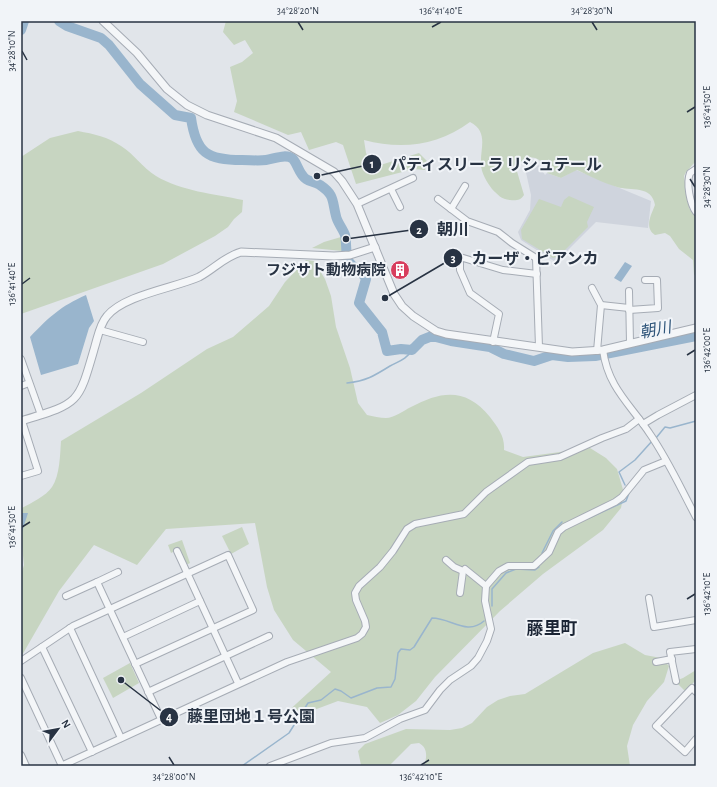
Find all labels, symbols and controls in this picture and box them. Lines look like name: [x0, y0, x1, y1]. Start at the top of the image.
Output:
text: 34°28'20"N: [277, 6, 319, 16]
text: 136°41'40"E: [420, 6, 463, 16]
text: 34°28'30"N: [571, 6, 613, 16]
text: 34°28'10"N: [7, 30, 17, 72]
text: 136°41'50"E: [702, 86, 712, 128]
callout: パティスリー ラ リシュテール: [362, 150, 610, 178]
text: パティスリー ラ リシュテール: [390, 156, 602, 173]
text: 1: [370, 158, 374, 170]
text: 34°28'30"N: [702, 166, 712, 208]
callout: 朝川: [409, 215, 477, 243]
text: 朝川: [437, 221, 469, 238]
text: 2: [416, 224, 422, 236]
callout: カーザ・ビアンカ: [443, 244, 607, 272]
text: カーザ・ビアンカ: [471, 250, 599, 267]
text: 3: [450, 252, 456, 264]
building icon: フジサト動物病院: [389, 259, 411, 281]
text: 136°41'40"E: [7, 262, 17, 305]
place label: フジサト動物病院: [266, 262, 386, 278]
water label: 朝川: [638, 318, 674, 341]
text: 136°42'00"E: [702, 328, 712, 372]
text: 136°41'50"E: [7, 506, 17, 548]
text: 136°42'10"E: [702, 573, 712, 615]
district label: 藤里町: [527, 620, 578, 637]
callout: 藤里団地１号公園: [159, 703, 323, 731]
text: 藤里団地１号公園: [187, 708, 315, 725]
north arrow: [38, 709, 78, 749]
text: 4: [166, 711, 172, 723]
text: N: [59, 718, 73, 730]
text: 34°28'00"N: [153, 772, 196, 782]
text: 136°42'10"E: [400, 772, 442, 782]

